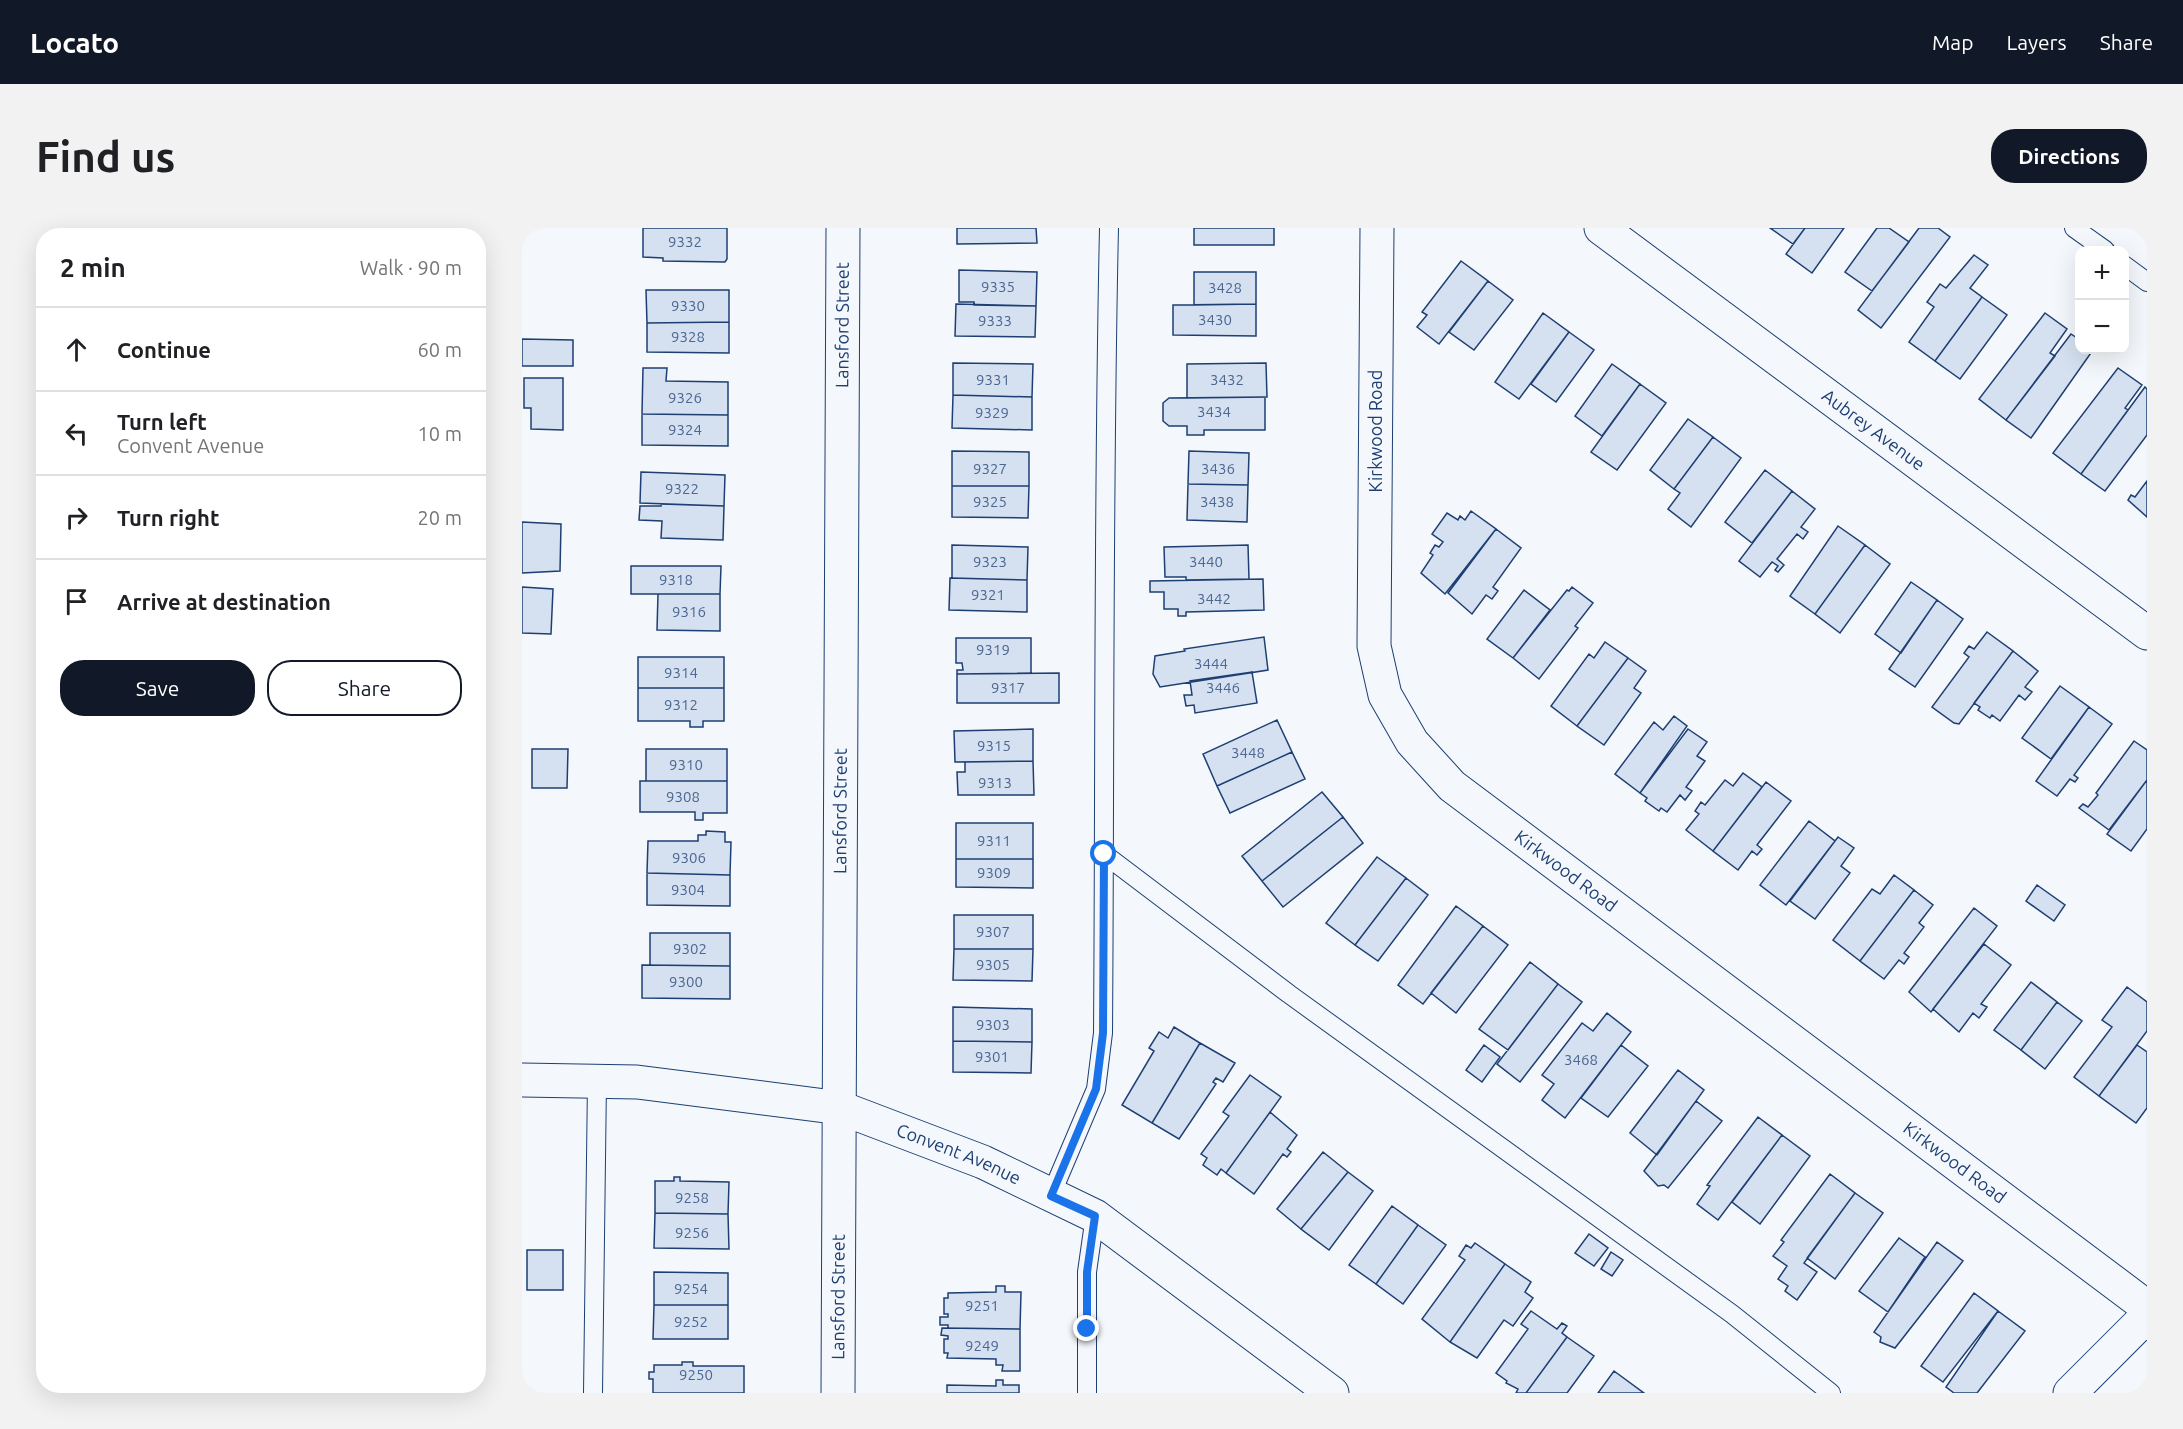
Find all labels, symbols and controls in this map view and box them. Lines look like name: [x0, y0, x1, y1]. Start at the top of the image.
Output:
text: Locato: [30, 27, 119, 58]
text: Map: [1932, 30, 1973, 54]
text: Layers: [2006, 30, 2067, 54]
text: Share: [2100, 30, 2153, 54]
button: Directions: [1991, 129, 2147, 183]
text: Find us: [36, 133, 175, 180]
house number: 9332: [668, 233, 702, 250]
map controls: [2075, 246, 2129, 354]
button: +: [2075, 246, 2129, 300]
text: 2 min: [60, 253, 126, 282]
text: Walk · 90 m: [360, 256, 462, 279]
street label: Lansford Street: [831, 262, 852, 388]
house number: 9335: [981, 278, 1015, 295]
house number: 3428: [1208, 279, 1242, 296]
house number: 9330: [671, 297, 705, 314]
button: −: [2075, 300, 2129, 354]
house number: 3430: [1198, 311, 1232, 328]
house number: 9333: [978, 312, 1012, 329]
house number: 9328: [671, 328, 705, 345]
icon: ahead: [60, 333, 93, 366]
text: Continue: [117, 337, 211, 362]
text: 60 m: [418, 338, 462, 361]
street label: Kirkwood Road: [1365, 370, 1385, 492]
house number: 9331: [976, 371, 1010, 388]
house number: 3432: [1210, 371, 1244, 388]
street label: Aubrey Avenue: [1819, 385, 1929, 474]
house number: 9326: [668, 389, 702, 406]
house number: 3434: [1197, 403, 1231, 420]
house number: 9329: [975, 404, 1009, 421]
text: Turn left: [117, 409, 207, 434]
icon: left: [60, 417, 93, 450]
house number: 9324: [668, 421, 702, 438]
text: 10 m: [418, 422, 462, 445]
text: Convent Avenue: [117, 434, 264, 457]
house number: 9327: [973, 460, 1007, 477]
house number: 3436: [1201, 460, 1235, 477]
house number: 9322: [665, 480, 699, 497]
house number: 9325: [973, 493, 1007, 510]
house number: 3438: [1200, 493, 1234, 510]
icon: right: [60, 501, 93, 534]
text: Turn right: [117, 505, 219, 530]
text: 20 m: [418, 506, 462, 529]
house number: 9323: [973, 553, 1007, 570]
house number: 3440: [1189, 553, 1223, 570]
house number: 9318: [659, 571, 693, 588]
icon: arrive: [60, 585, 93, 618]
house number: 9321: [971, 586, 1005, 603]
text: Arrive at destination: [117, 589, 331, 614]
house number: 3442: [1197, 590, 1231, 607]
house number: 9316: [672, 603, 706, 620]
house number: 9319: [976, 641, 1010, 658]
house number: 3444: [1194, 655, 1228, 672]
button: Save: [60, 660, 255, 716]
button: Share: [267, 660, 462, 716]
house number: 9314: [664, 664, 698, 681]
house number: 9317: [991, 679, 1025, 696]
house number: 3446: [1206, 679, 1240, 696]
house number: 9312: [664, 696, 698, 713]
house number: 9315: [977, 737, 1011, 754]
house number: 3448: [1231, 744, 1265, 761]
street label: Lansford Street: [829, 748, 850, 874]
house number: 9310: [669, 756, 703, 773]
house number: 9313: [978, 774, 1012, 791]
house number: 9308: [666, 788, 700, 805]
street label: Kirkwood Road: [1511, 826, 1621, 915]
house number: 9311: [977, 832, 1011, 849]
route start: [1090, 840, 1116, 866]
house number: 9306: [672, 849, 706, 866]
house number: 9309: [977, 864, 1011, 881]
house number: 9304: [671, 881, 705, 898]
house number: 9307: [976, 923, 1010, 940]
house number: 9302: [673, 940, 707, 957]
house number: 9305: [976, 956, 1010, 973]
house number: 9300: [669, 973, 703, 990]
house number: 9303: [976, 1016, 1010, 1033]
house number: 9301: [975, 1048, 1009, 1065]
house number: 3468: [1564, 1051, 1598, 1068]
street label: Kirkwood Road: [1900, 1117, 2010, 1207]
street label: Convent Avenue: [894, 1119, 1024, 1188]
house number: 9258: [675, 1189, 709, 1206]
house number: 9256: [675, 1224, 709, 1241]
street label: Lansford Street: [827, 1234, 848, 1360]
house number: 9254: [674, 1280, 708, 1297]
house number: 9251: [965, 1297, 999, 1314]
house number: 9252: [674, 1313, 708, 1330]
route end: [1073, 1315, 1099, 1341]
house number: 9249: [965, 1337, 999, 1354]
house number: 9250: [679, 1366, 713, 1383]

